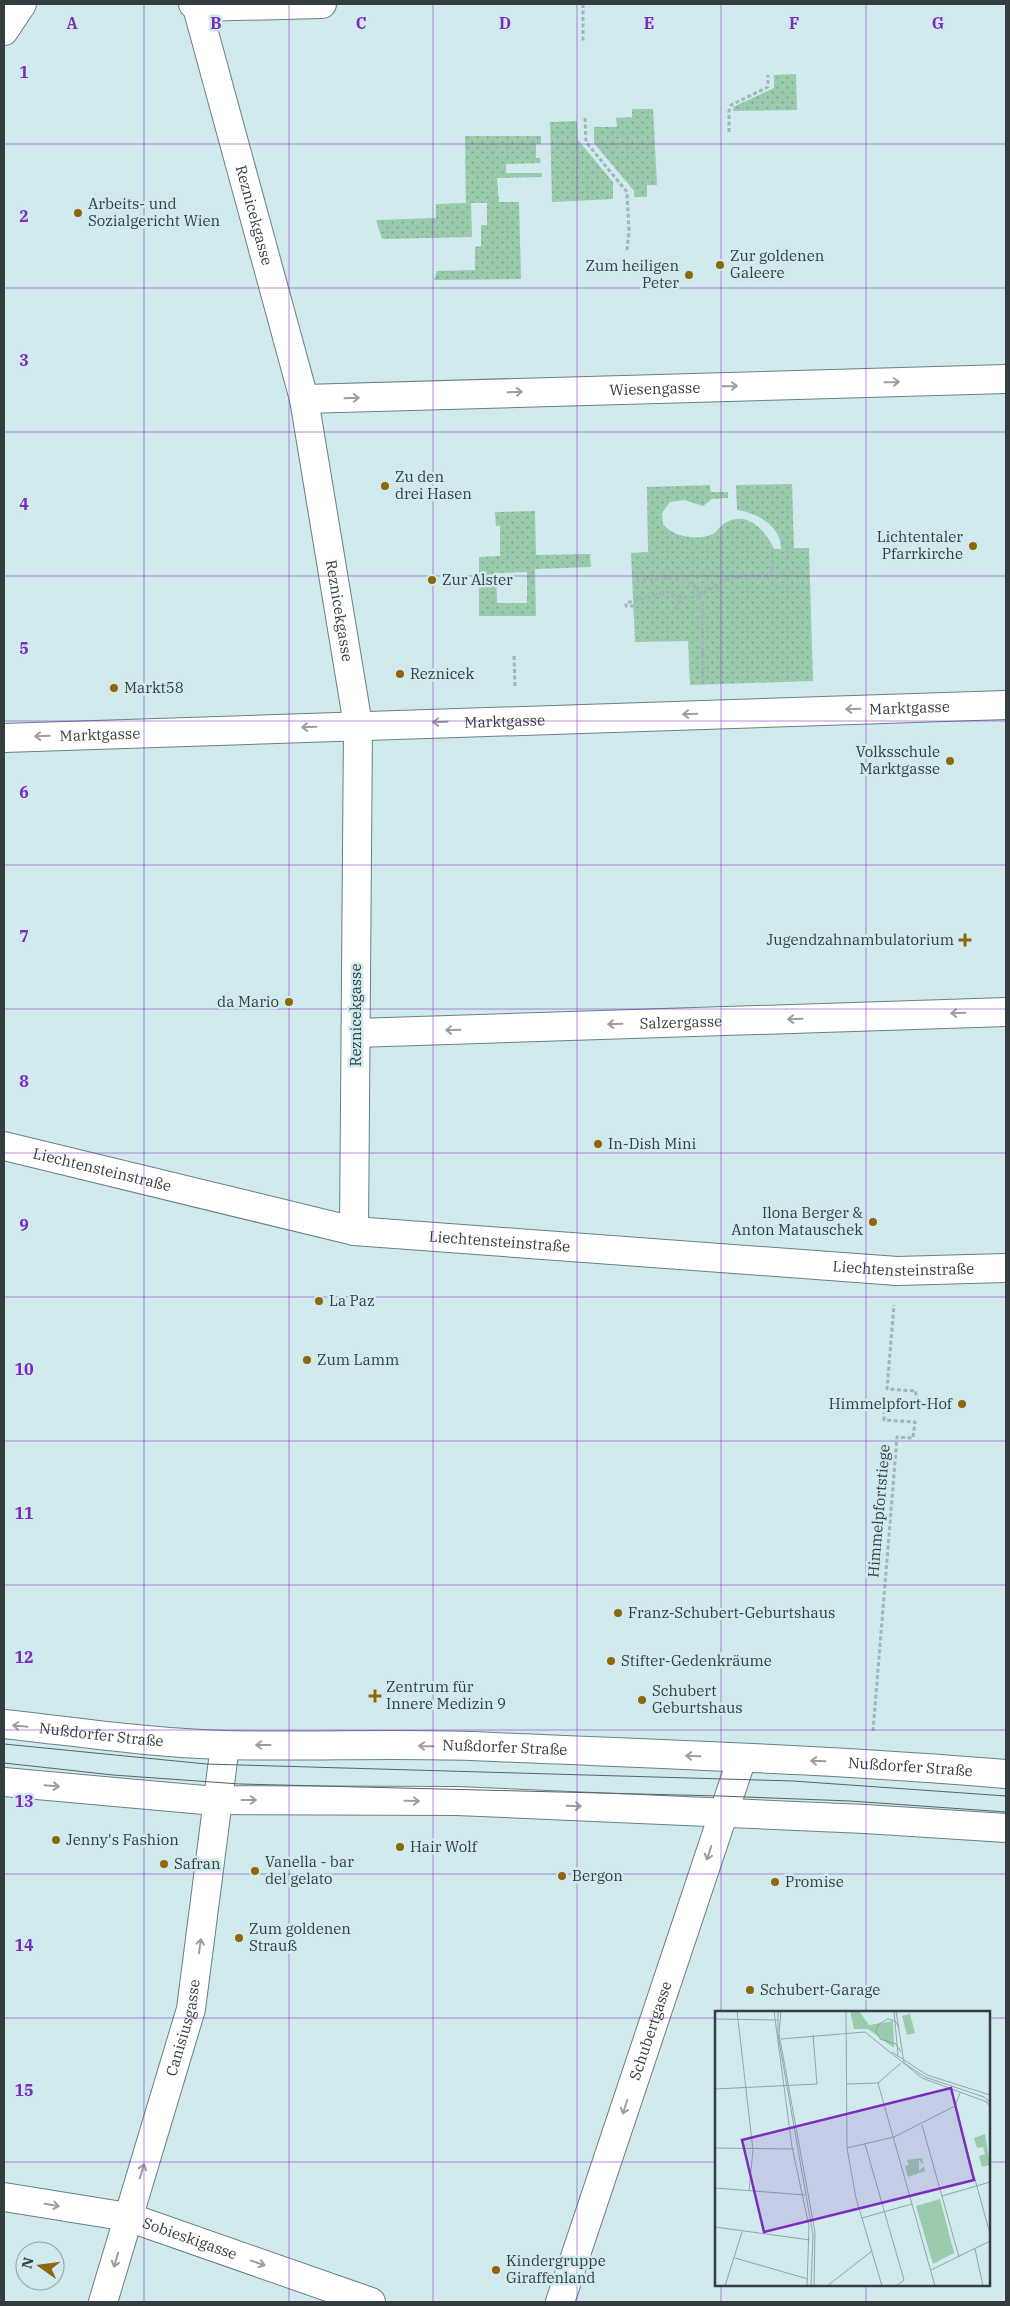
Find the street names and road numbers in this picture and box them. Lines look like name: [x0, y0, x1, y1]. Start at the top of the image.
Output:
street label: Reznicekgasse: [232, 163, 277, 267]
street label: Wiesengasse: [609, 378, 701, 399]
street label: Reznicekgasse: [322, 558, 357, 663]
street label: Marktgasse: [869, 697, 950, 719]
street label: Marktgasse: [464, 710, 545, 732]
street label: Marktgasse: [59, 724, 141, 745]
street label: Reznicekgasse: [346, 964, 365, 1066]
street label: Salzergasse: [639, 1011, 722, 1033]
street label: Liechtensteinstraße: [31, 1143, 173, 1195]
street label: Liechtensteinstraße: [428, 1227, 571, 1256]
street label: Liechtensteinstraße: [832, 1256, 974, 1280]
street label: Himmelpfortstiege: [863, 1443, 894, 1578]
street label: Nußdorfer Straße: [38, 1718, 164, 1750]
street label: Nußdorfer Straße: [442, 1735, 568, 1759]
street label: Nußdorfer Straße: [847, 1753, 974, 1780]
street label: Canisiusgasse: [161, 1978, 204, 2078]
street label: Schubertgasse: [625, 1979, 676, 2083]
street label: Sobieskigasse: [140, 2213, 240, 2263]

